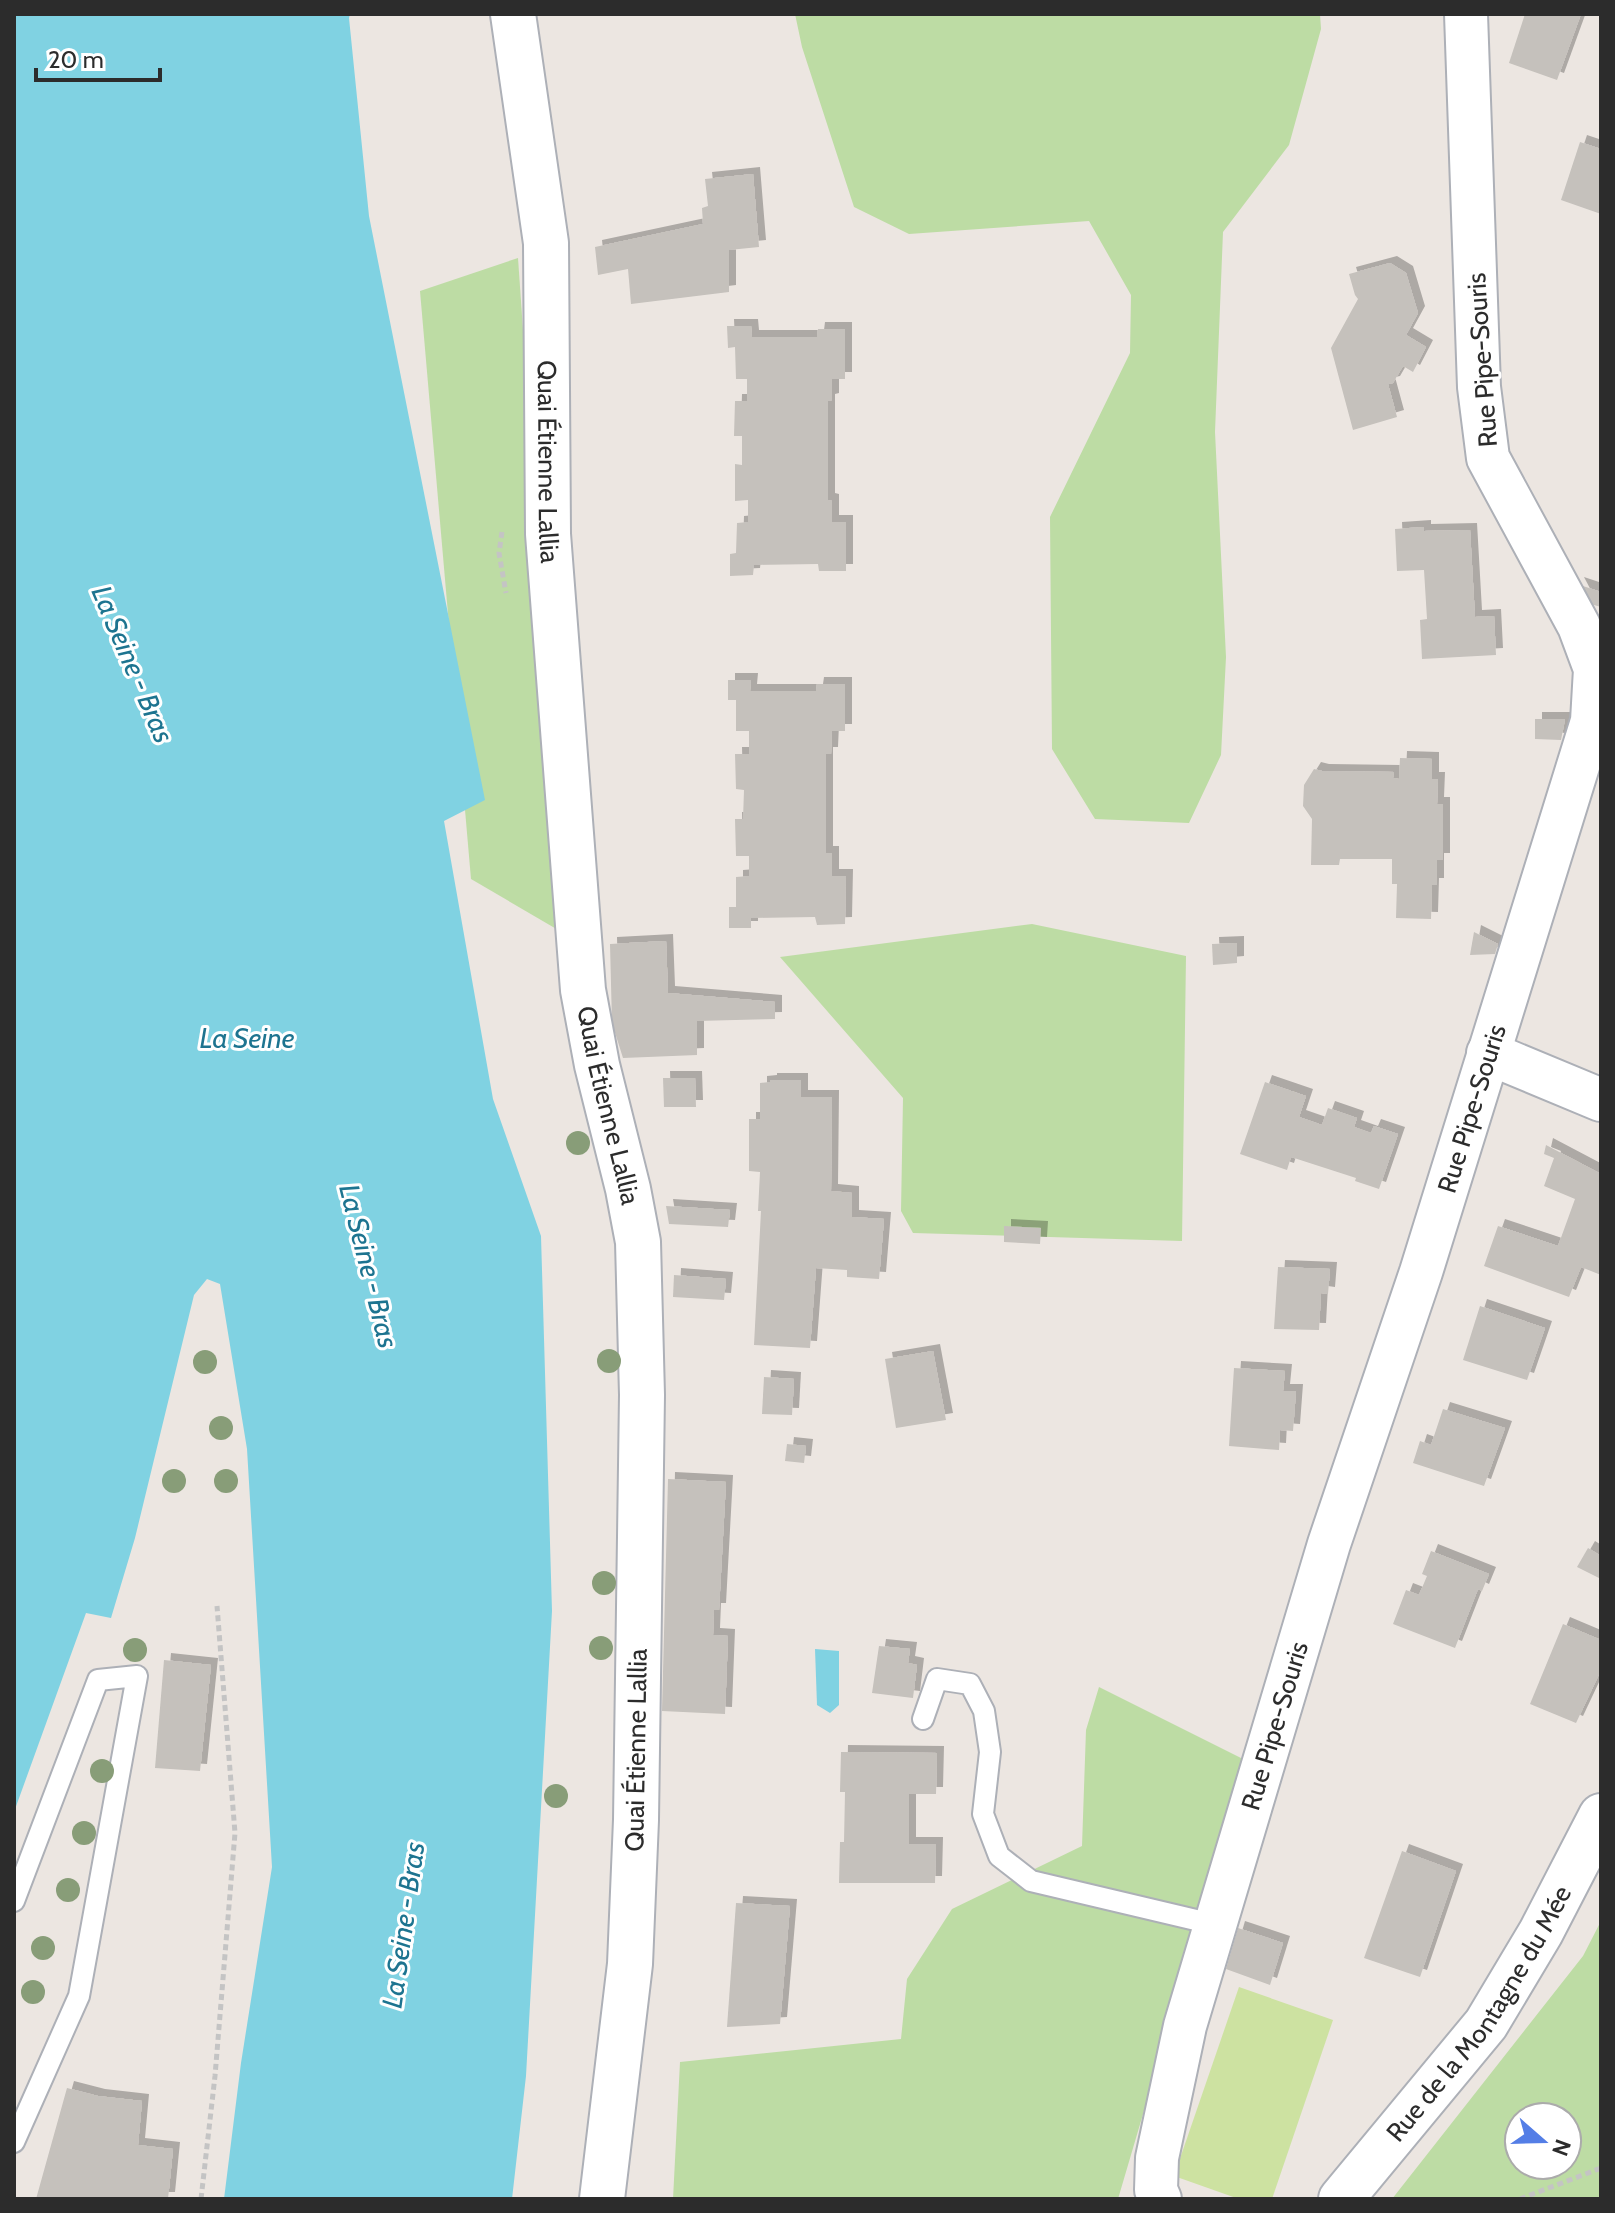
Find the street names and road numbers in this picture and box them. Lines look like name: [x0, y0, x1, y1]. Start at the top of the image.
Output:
street label: Rue Pipe-Souris: [1460, 272, 1504, 448]
street label: Quai Étienne Lallia: [531, 360, 566, 565]
street label: Quai Étienne Lallia: [570, 1004, 647, 1208]
street label: Rue Pipe-Souris: [1431, 1020, 1513, 1197]
street label: Rue Pipe-Souris: [1234, 1637, 1315, 1814]
street label: Quai Étienne Lallia: [618, 1648, 654, 1852]
street label: Rue de la Montagne du Mée: [1379, 1880, 1578, 2148]

